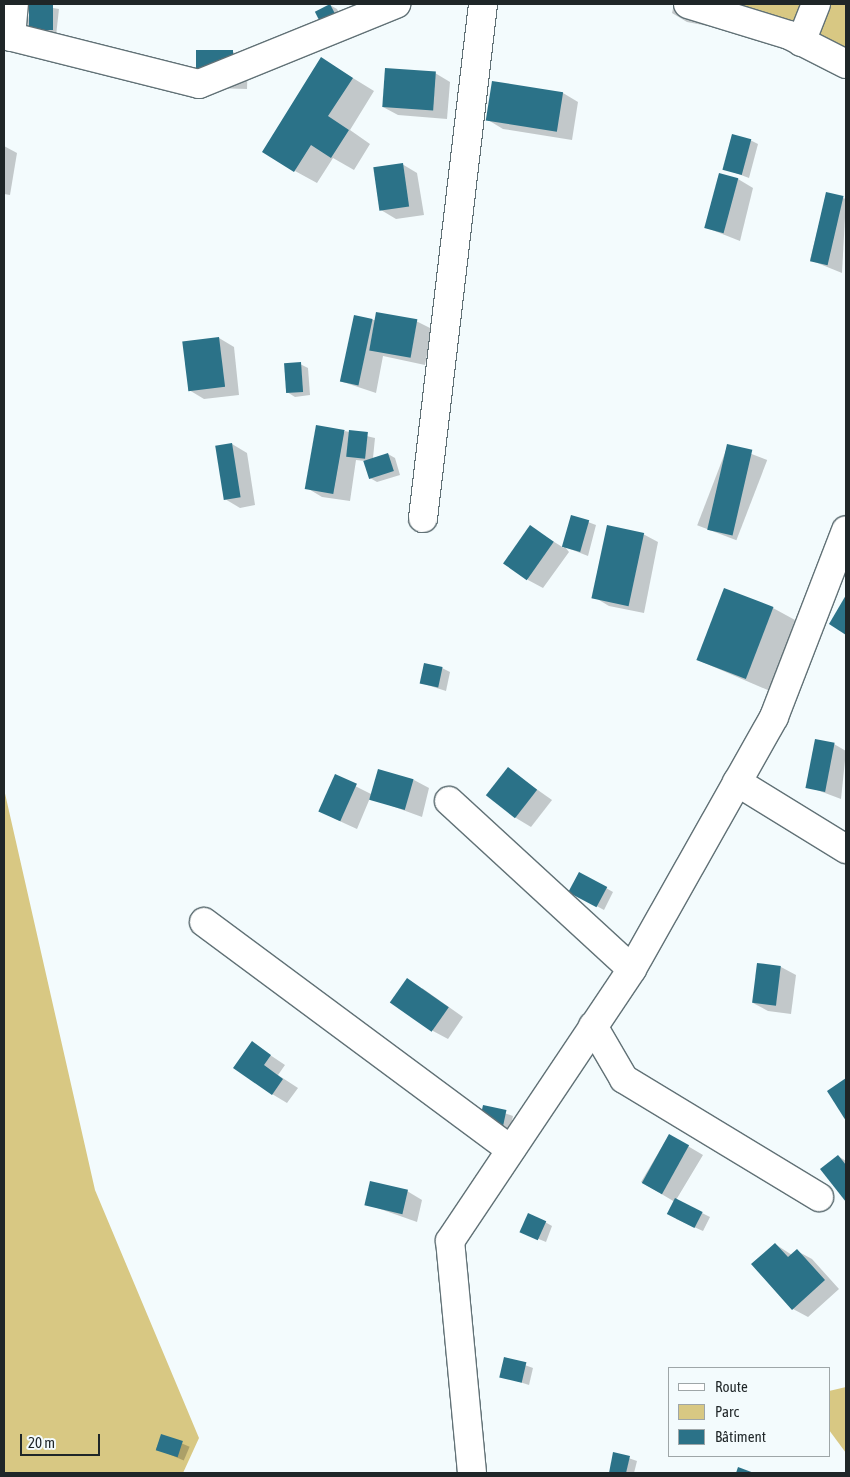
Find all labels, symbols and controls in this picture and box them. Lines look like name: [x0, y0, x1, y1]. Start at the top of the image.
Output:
legend: [668, 1367, 830, 1457]
text: Route: [715, 1378, 748, 1395]
text: Parc: [715, 1403, 739, 1420]
scale bar: [22, 1424, 102, 1456]
text: Bâtiment: [715, 1428, 766, 1445]
text: 20 m: [28, 1434, 55, 1451]

